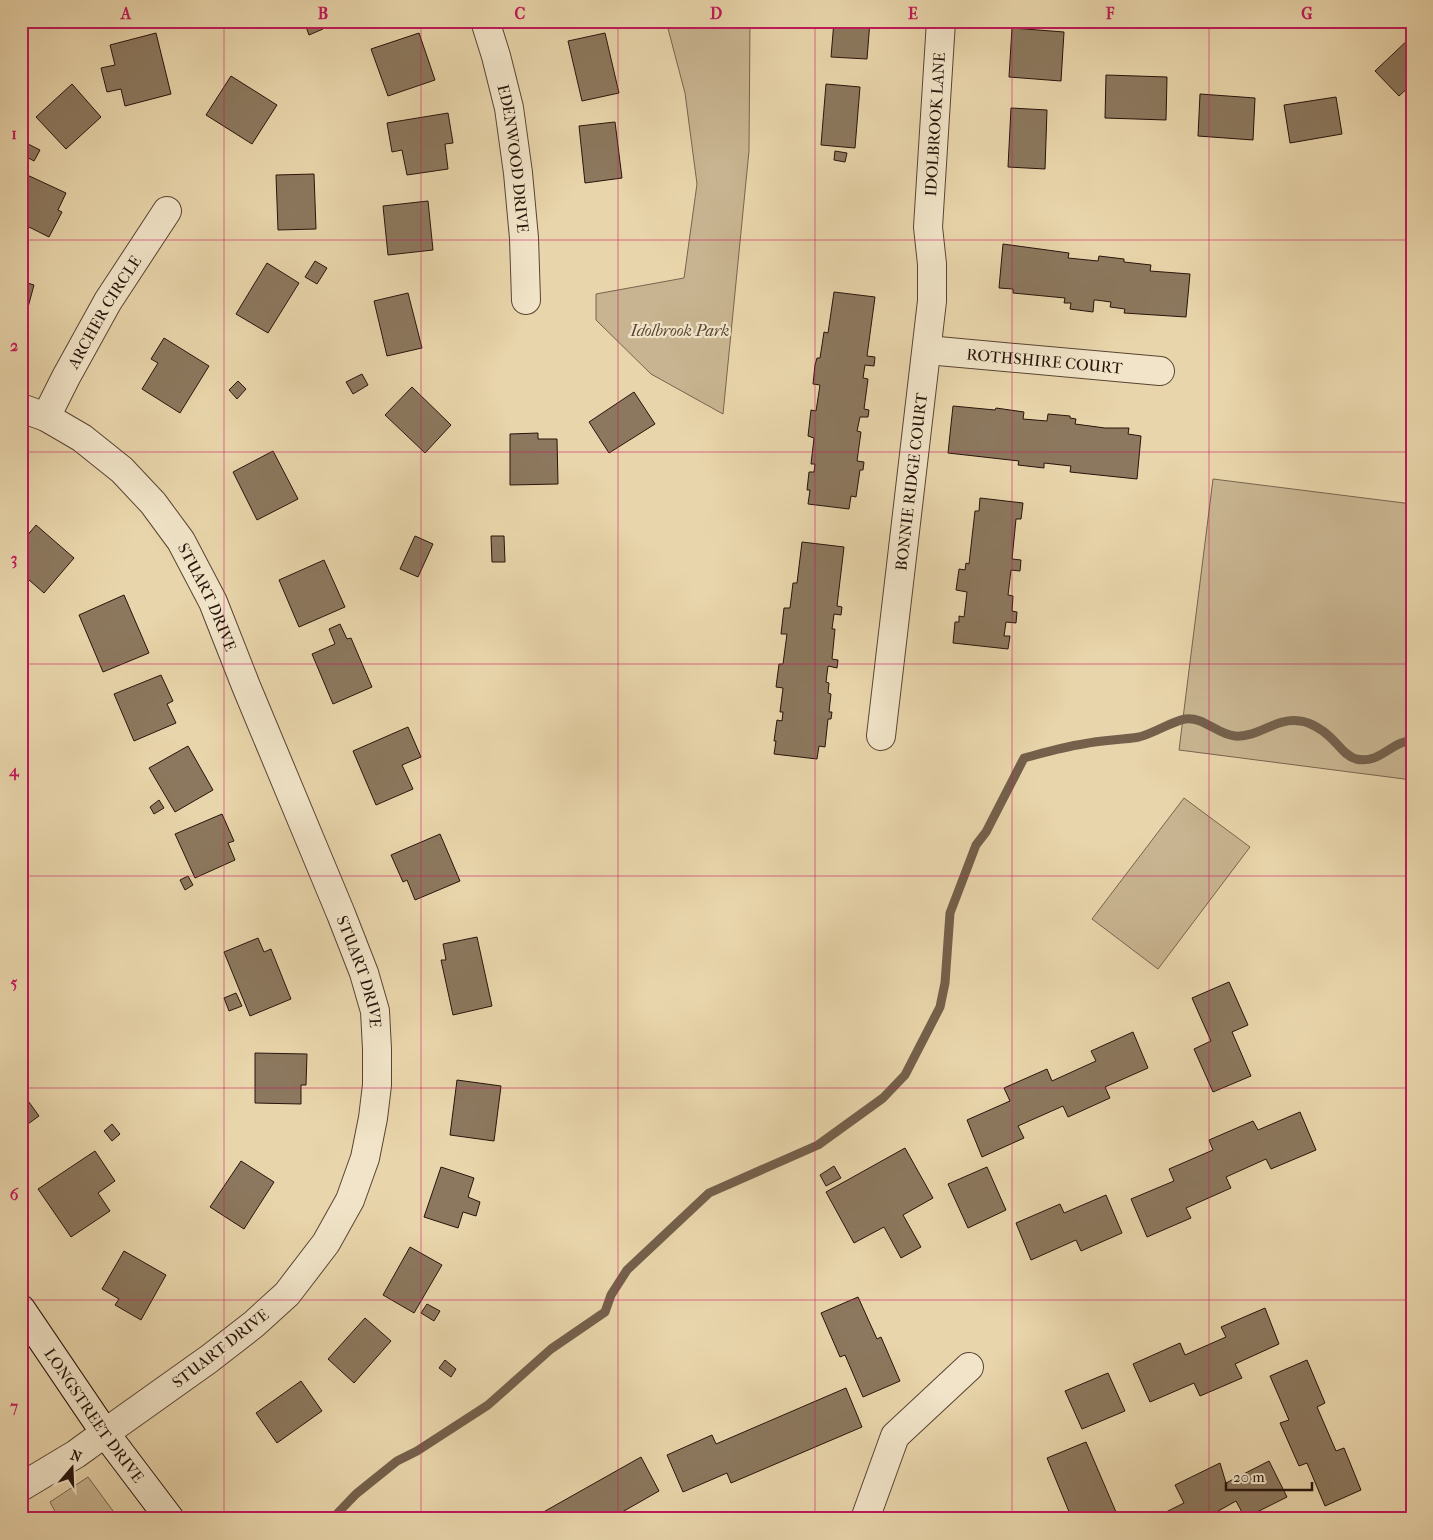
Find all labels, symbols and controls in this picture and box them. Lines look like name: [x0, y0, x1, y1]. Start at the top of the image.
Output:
text: A: [120, 4, 132, 23]
text: B: [318, 4, 328, 23]
text: C: [515, 4, 526, 23]
text: D: [710, 4, 722, 23]
text: E: [908, 4, 918, 23]
text: F: [1105, 4, 1115, 23]
text: G: [1301, 4, 1313, 23]
street label: IDOLBROOK LANE: [921, 52, 949, 197]
street label: EDENWOOD DRIVE: [493, 82, 533, 234]
text: 1: [11, 124, 17, 143]
street label: ARCHER CIRCLE: [63, 252, 145, 373]
park label: Idolbrook Park: [630, 321, 729, 340]
text: 2: [10, 336, 18, 355]
street label: ROTHSHIRE COURT: [966, 345, 1124, 378]
street label: BONNIE RIDGE COURT: [891, 392, 931, 572]
street label: STUART DRIVE: [174, 540, 240, 654]
text: 3: [11, 549, 17, 569]
text: 4: [8, 761, 20, 781]
street label: STUART DRIVE: [333, 913, 385, 1028]
text: 5: [11, 973, 18, 992]
text: 6: [10, 1185, 19, 1204]
street label: STUART DRIVE: [168, 1305, 273, 1392]
street label: LONGSTREET DRIVE: [41, 1343, 149, 1485]
text: 7: [9, 1397, 18, 1416]
north arrow: [48, 1442, 98, 1492]
scale bar: [1226, 1460, 1312, 1492]
text: 20 m: [1233, 1468, 1265, 1486]

